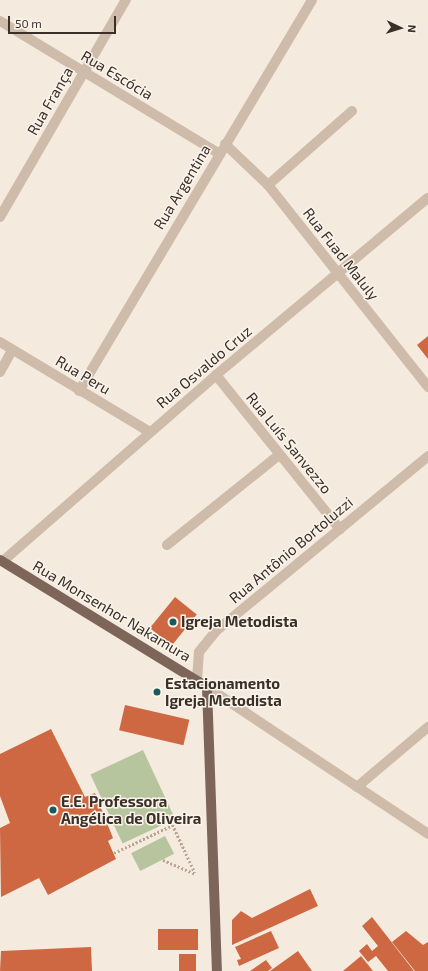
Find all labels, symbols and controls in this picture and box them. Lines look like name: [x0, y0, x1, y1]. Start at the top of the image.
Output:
scale bar: [10, 8, 118, 34]
north arrow: [380, 8, 420, 48]
text: 50 m: [15, 16, 42, 30]
text: N: [406, 24, 419, 33]
street label: Rua Escócia: [78, 47, 156, 103]
street label: Rua França: [23, 64, 77, 138]
street label: Rua Argentina: [150, 141, 214, 233]
street label: Rua Fuad Maluly: [299, 204, 383, 304]
street label: Rua Osvaldo Cruz: [153, 322, 255, 412]
street label: Rua Peru: [52, 352, 114, 398]
street label: Rua Luís Sanvezzo: [243, 389, 335, 497]
street label: Rua Antônio Bortoluzzi: [225, 493, 357, 607]
street label: Rua Monsenhor Nakamura: [30, 557, 194, 665]
place label: Igreja Metodista: [181, 613, 298, 631]
marker: Igreja Metodista: [168, 617, 178, 627]
place label: Estacionamento Igreja Metodista: [165, 674, 282, 709]
marker: Estacionamento Igreja Metodista: [152, 687, 162, 697]
place label: E.E. Professora Angélica de Oliveira: [61, 792, 201, 827]
marker: E.E. Professora Angélica de Oliveira: [48, 805, 58, 815]

